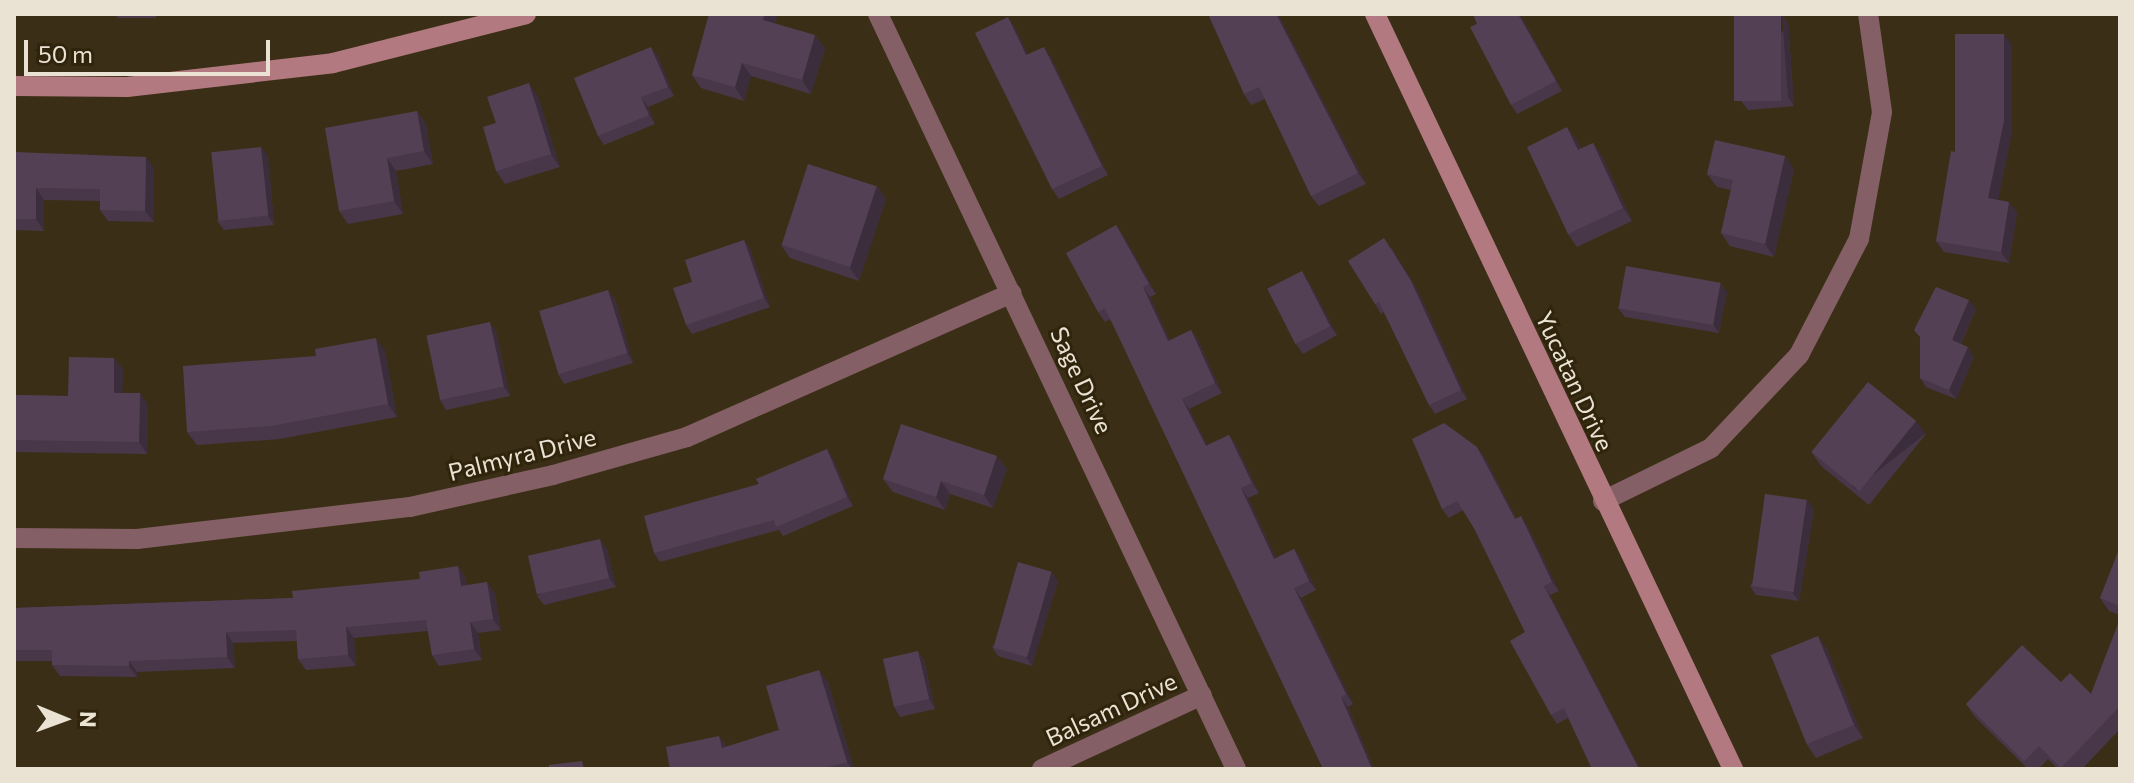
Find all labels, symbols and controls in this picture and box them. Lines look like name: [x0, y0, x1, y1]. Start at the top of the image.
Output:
scale bar: [28, 24, 274, 74]
text: 50 m: [38, 39, 93, 68]
street label: Yucatan Drive: [1530, 307, 1620, 455]
street label: Sage Drive: [1045, 322, 1119, 438]
street label: Palmyra Drive: [445, 422, 599, 486]
street label: Balsam Drive: [1041, 666, 1181, 752]
north arrow: [24, 679, 104, 759]
text: N: [75, 711, 102, 728]

